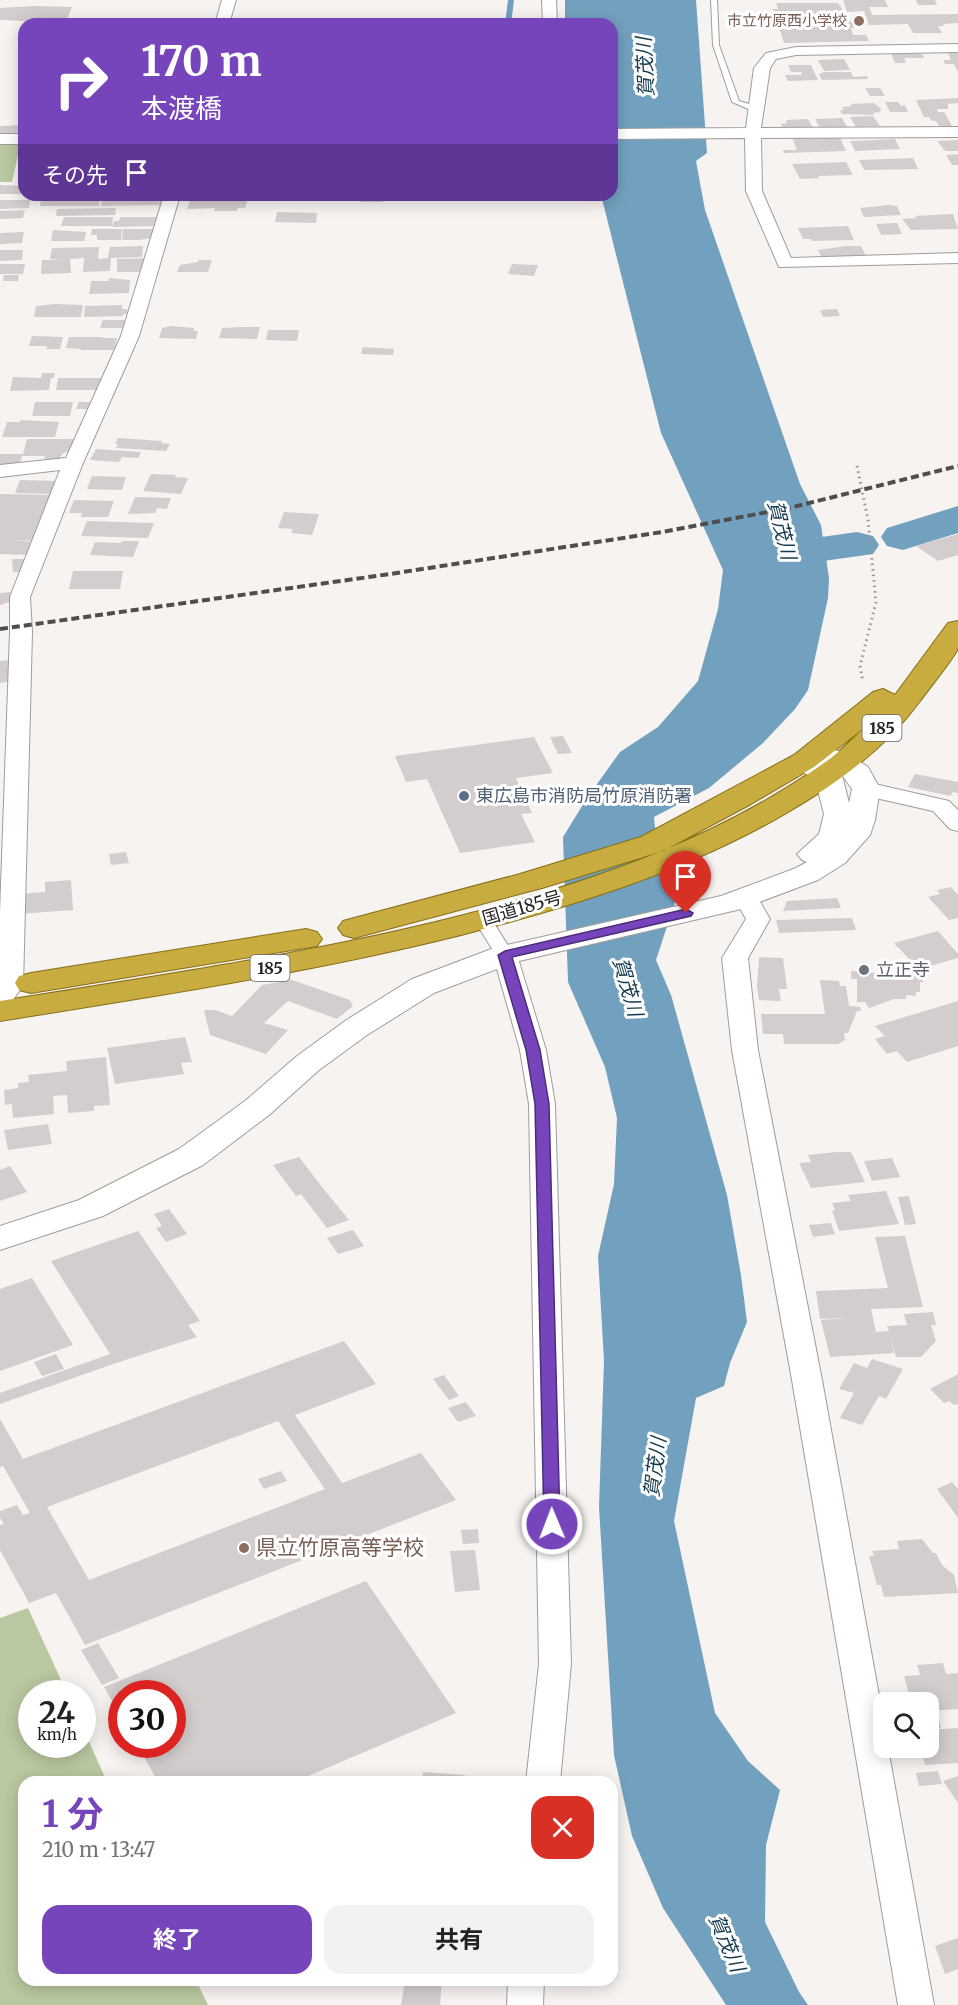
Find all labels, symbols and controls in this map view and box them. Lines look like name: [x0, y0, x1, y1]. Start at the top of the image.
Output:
place label: 市立竹原西小学校: [727, 11, 847, 30]
marker: 市立竹原西小学校: [852, 14, 866, 28]
water label: 賀茂川: [630, 34, 659, 98]
text: 170 m: [141, 35, 262, 87]
icon: right: [42, 42, 120, 120]
text: 本渡橋: [141, 91, 222, 125]
icon: arrive: [120, 156, 153, 189]
text: その先: [42, 161, 108, 189]
water label: 賀茂川: [763, 498, 802, 564]
road number: 185: [862, 715, 902, 741]
place label: 東広島市消防局竹原消防署: [476, 784, 692, 807]
marker: 東広島市消防局竹原消防署: [457, 789, 471, 803]
pin: [660, 851, 711, 913]
icon: arrive: [669, 860, 702, 893]
street label: 国道185号: [479, 885, 564, 930]
road number: 185: [250, 955, 290, 981]
water label: 賀茂川: [608, 955, 649, 1021]
place label: 立正寺: [876, 958, 930, 981]
marker: 立正寺: [857, 963, 871, 977]
water label: 賀茂川: [638, 1434, 671, 1498]
position arrow: [520, 1492, 584, 1556]
place label: 県立竹原高等学校: [256, 1534, 424, 1561]
marker: 県立竹原高等学校: [237, 1541, 251, 1555]
speed limit sign: 30: [108, 1680, 186, 1758]
map controls: [873, 1692, 939, 1758]
button: search: [873, 1692, 939, 1758]
text: 24: [39, 1693, 75, 1731]
text: km/h: [37, 1725, 77, 1744]
text: 1 分: [42, 1792, 103, 1837]
button: close: [531, 1796, 594, 1859]
text: 210 m · 13:47: [42, 1837, 155, 1862]
button: 終了: [42, 1905, 312, 1974]
button: 共有: [324, 1905, 594, 1974]
water label: 賀茂川: [704, 1910, 751, 1977]

